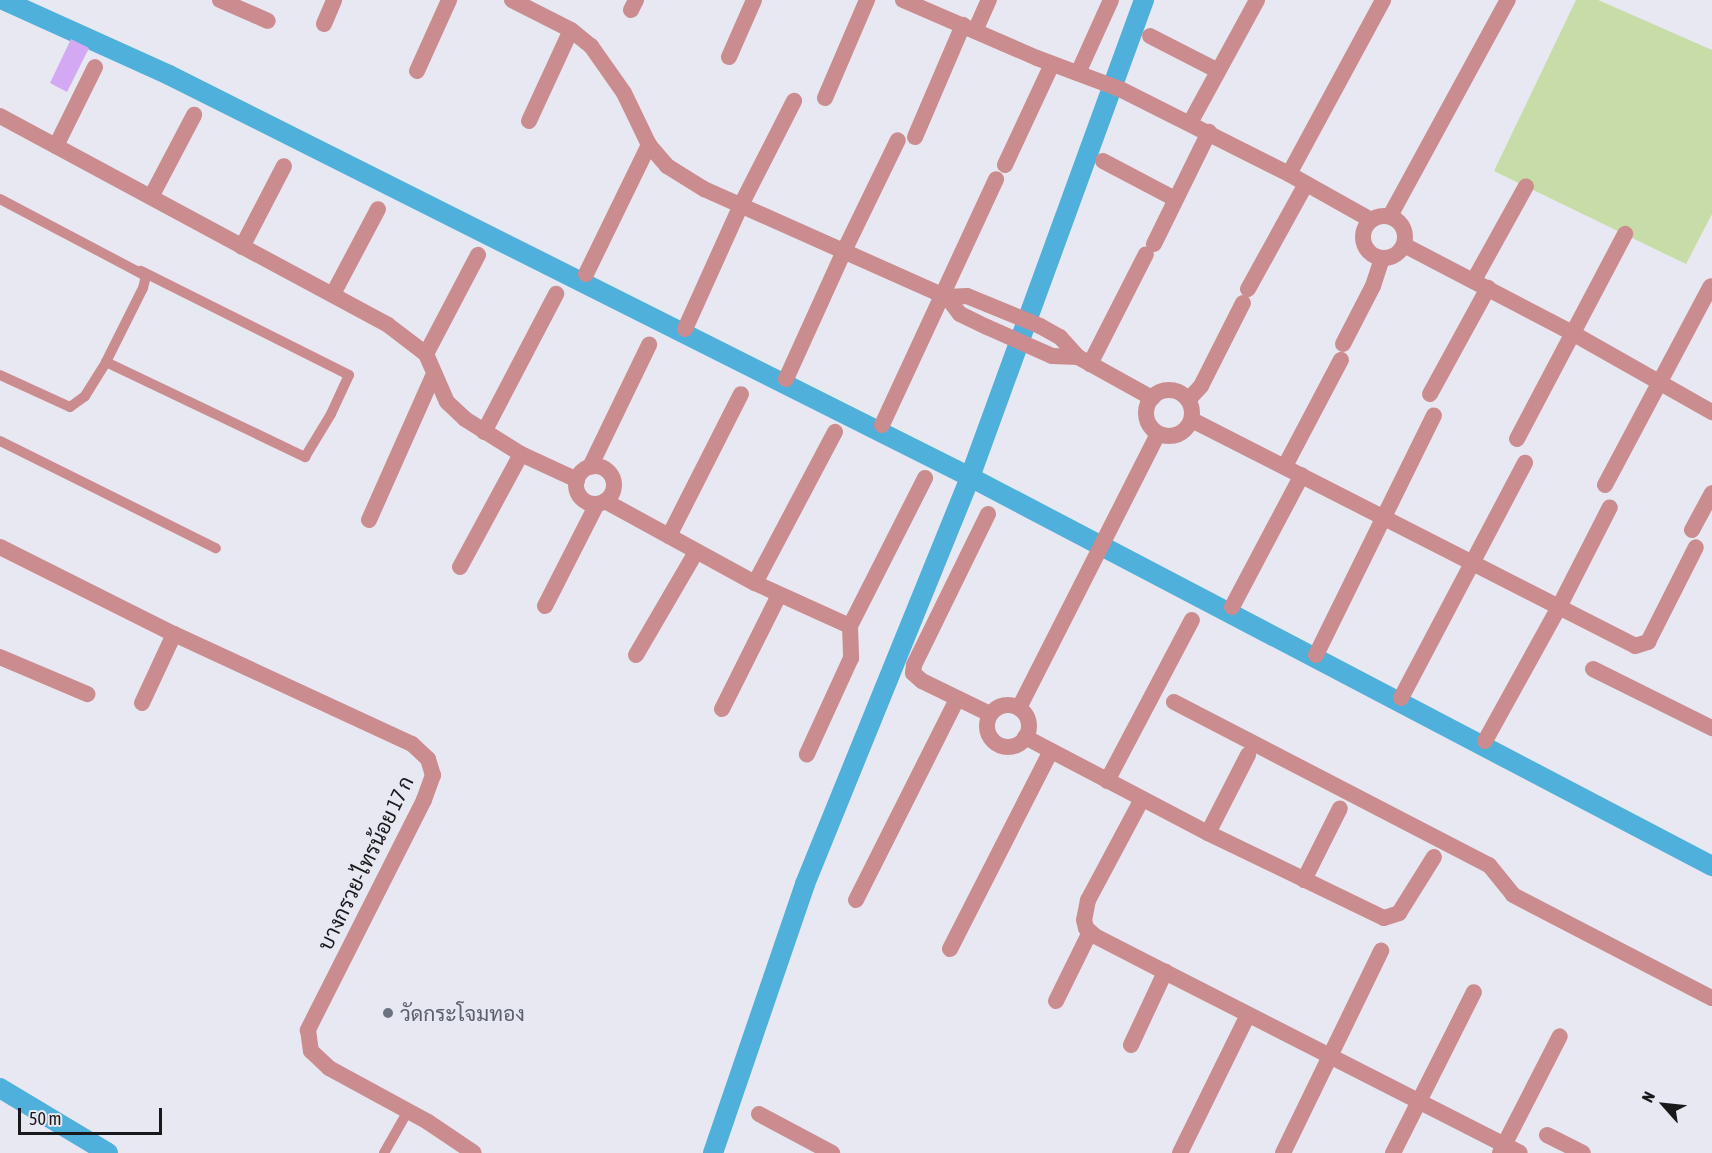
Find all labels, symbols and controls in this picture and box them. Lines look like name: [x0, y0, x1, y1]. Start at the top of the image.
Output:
street label: บางกรวย-ไทรน้อย 17 ก: [312, 772, 418, 954]
place label: วัดกระโจมทอง: [400, 1000, 525, 1026]
marker: วัดกระโจมทอง: [381, 1006, 395, 1020]
north arrow: [1634, 1075, 1694, 1135]
text: N: [1638, 1089, 1658, 1105]
scale bar: [21, 1096, 165, 1134]
text: 50 m: [29, 1108, 61, 1129]

